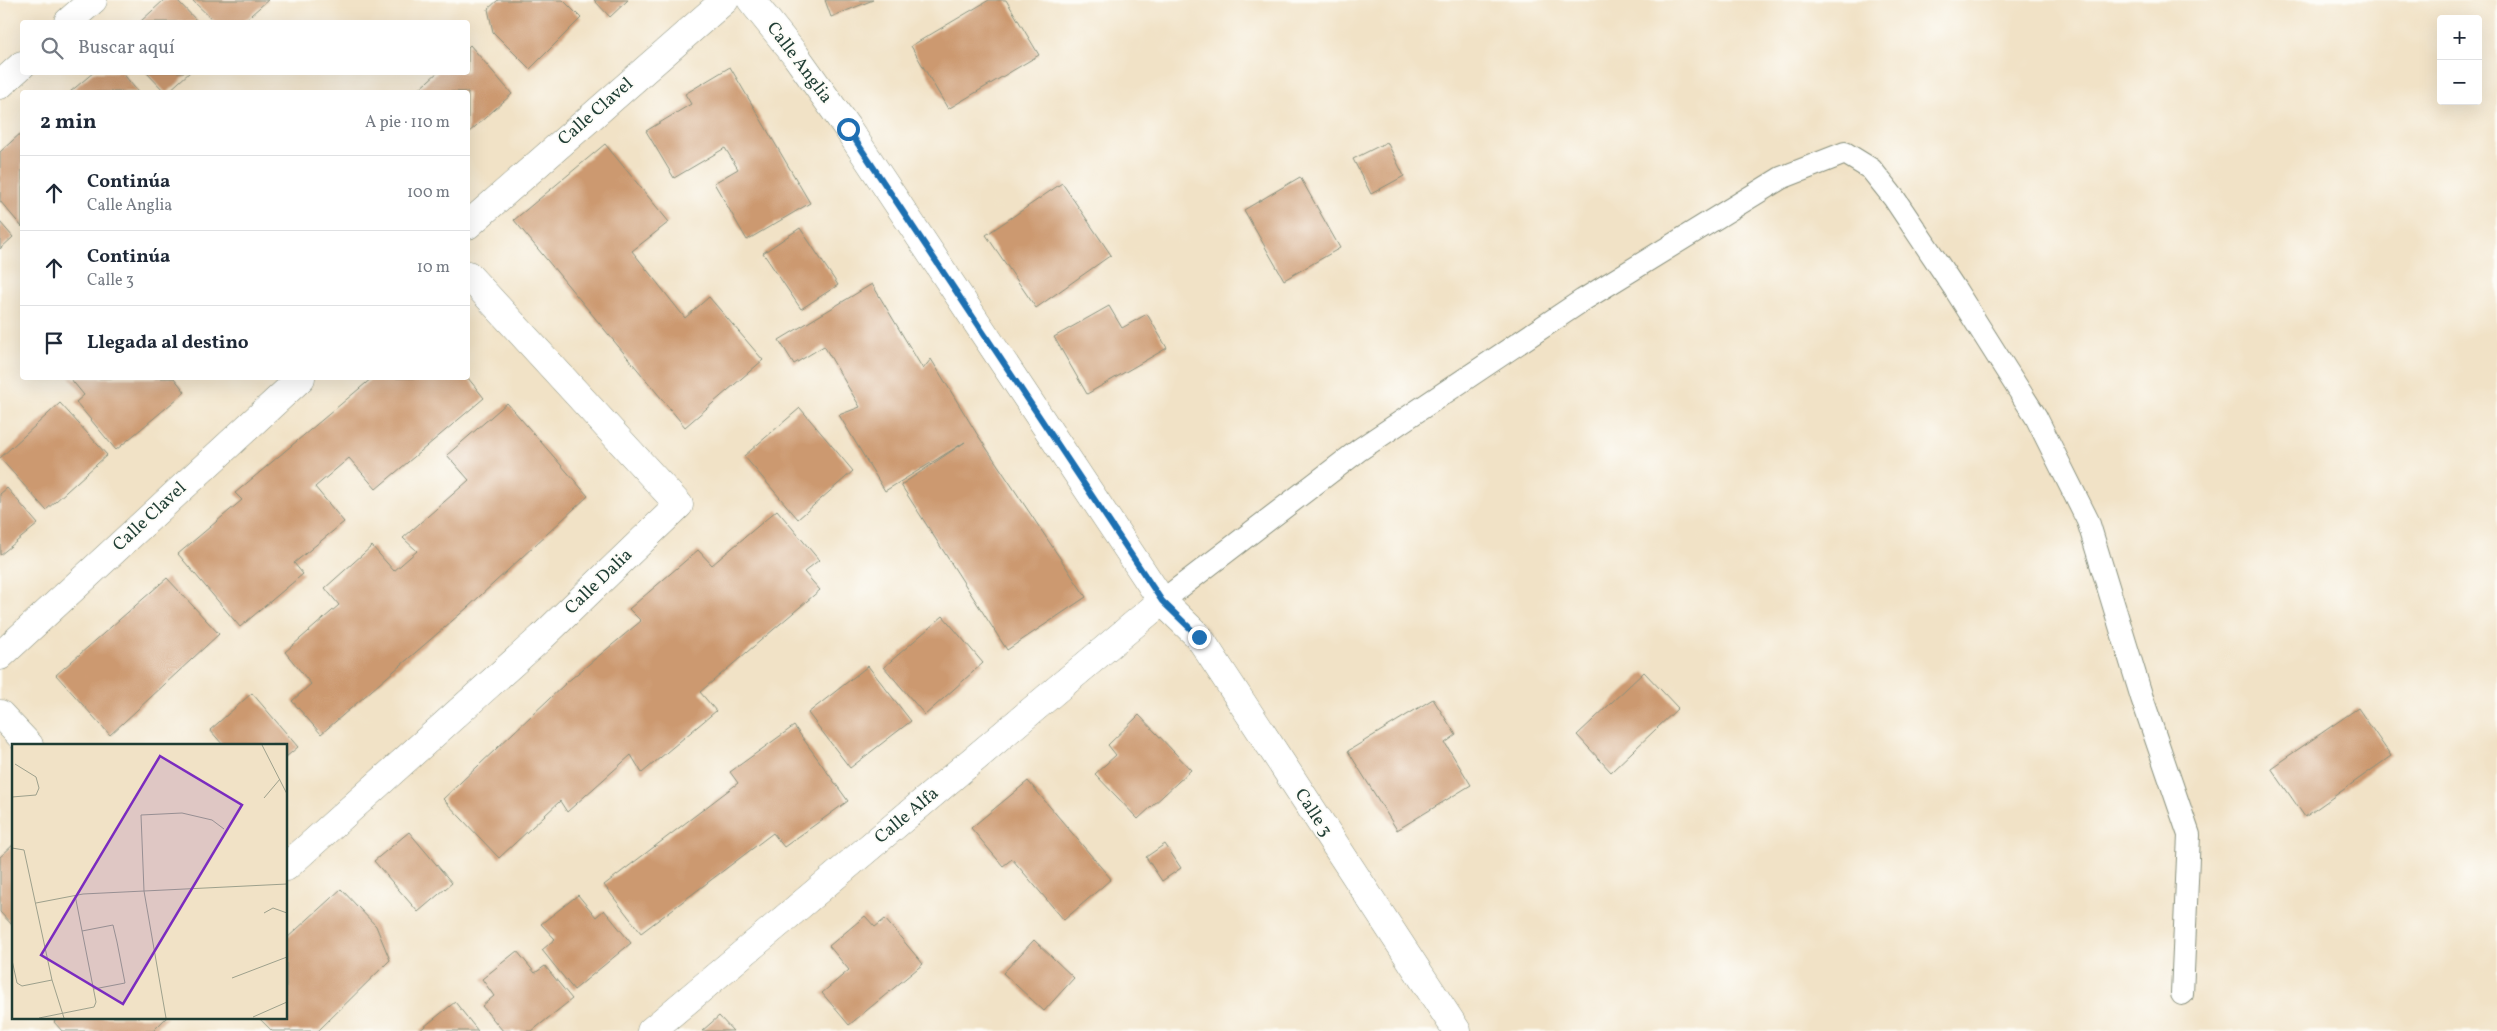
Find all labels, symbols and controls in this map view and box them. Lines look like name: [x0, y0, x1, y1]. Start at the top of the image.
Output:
map controls: [2437, 15, 2482, 105]
button: +: [2437, 15, 2482, 60]
street label: Calle Anglia: [760, 17, 838, 109]
search box: [20, 20, 470, 75]
icon: search: [38, 34, 66, 62]
text: Buscar aquí: [78, 35, 175, 61]
button: −: [2437, 60, 2482, 105]
street label: Calle Clavel: [553, 72, 639, 152]
text: 2 min: [40, 108, 97, 137]
text: A pie · 110 m: [365, 112, 450, 134]
route start: [837, 118, 860, 141]
text: Continúa: [87, 169, 170, 195]
icon: ahead: [40, 179, 68, 207]
text: 100 m: [407, 182, 450, 204]
text: Calle Anglia: [87, 195, 172, 217]
text: Continúa: [87, 244, 170, 270]
icon: ahead: [40, 254, 68, 282]
text: 10 m: [417, 257, 450, 279]
text: Calle 3: [87, 270, 134, 292]
icon: arrive: [40, 329, 68, 357]
text: Llegada al destino: [87, 330, 249, 356]
street label: Calle Clavel: [108, 476, 192, 558]
street label: Calle Dalia: [560, 543, 638, 621]
route end: [1188, 626, 1211, 649]
inset map: [12, 744, 288, 1018]
street label: Calle Alfa: [870, 782, 944, 850]
street label: Calle 3: [1288, 784, 1338, 842]

